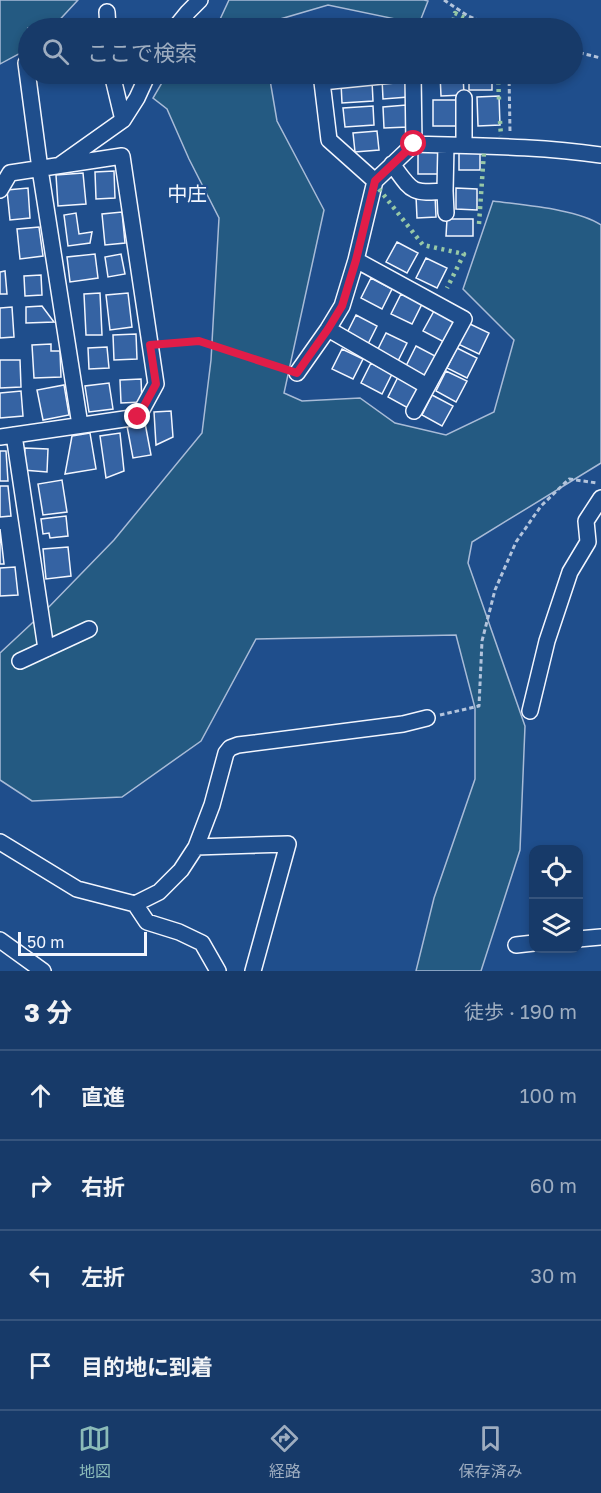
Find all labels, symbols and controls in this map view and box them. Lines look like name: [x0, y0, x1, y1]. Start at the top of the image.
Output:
search box: [18, 18, 583, 84]
icon: search: [39, 35, 72, 68]
text: ここで検索: [87, 39, 197, 66]
route start: [400, 130, 426, 156]
district label: 中庄: [167, 181, 207, 205]
route end: [124, 403, 150, 429]
map controls: [529, 845, 583, 953]
button: locate: [529, 845, 583, 899]
button: layers: [529, 899, 583, 953]
scale bar: [18, 929, 147, 956]
text: 50 m: [27, 932, 64, 952]
text: 3 分: [24, 997, 72, 1028]
text: 徒歩 · 190 m: [464, 999, 577, 1023]
icon: ahead: [24, 1079, 57, 1112]
text: 直進: [81, 1083, 125, 1110]
text: 100 m: [520, 1083, 577, 1107]
icon: right: [24, 1169, 57, 1202]
text: 右折: [81, 1173, 125, 1200]
text: 60 m: [530, 1173, 577, 1197]
icon: left: [24, 1259, 57, 1292]
text: 左折: [81, 1263, 125, 1290]
text: 30 m: [530, 1263, 577, 1287]
icon: arrive: [24, 1349, 57, 1382]
text: 目的地に到着: [81, 1353, 213, 1380]
tab: 地図: [78, 1422, 111, 1482]
tab: 経路: [268, 1422, 301, 1482]
tab: 保存済み: [458, 1422, 522, 1482]

